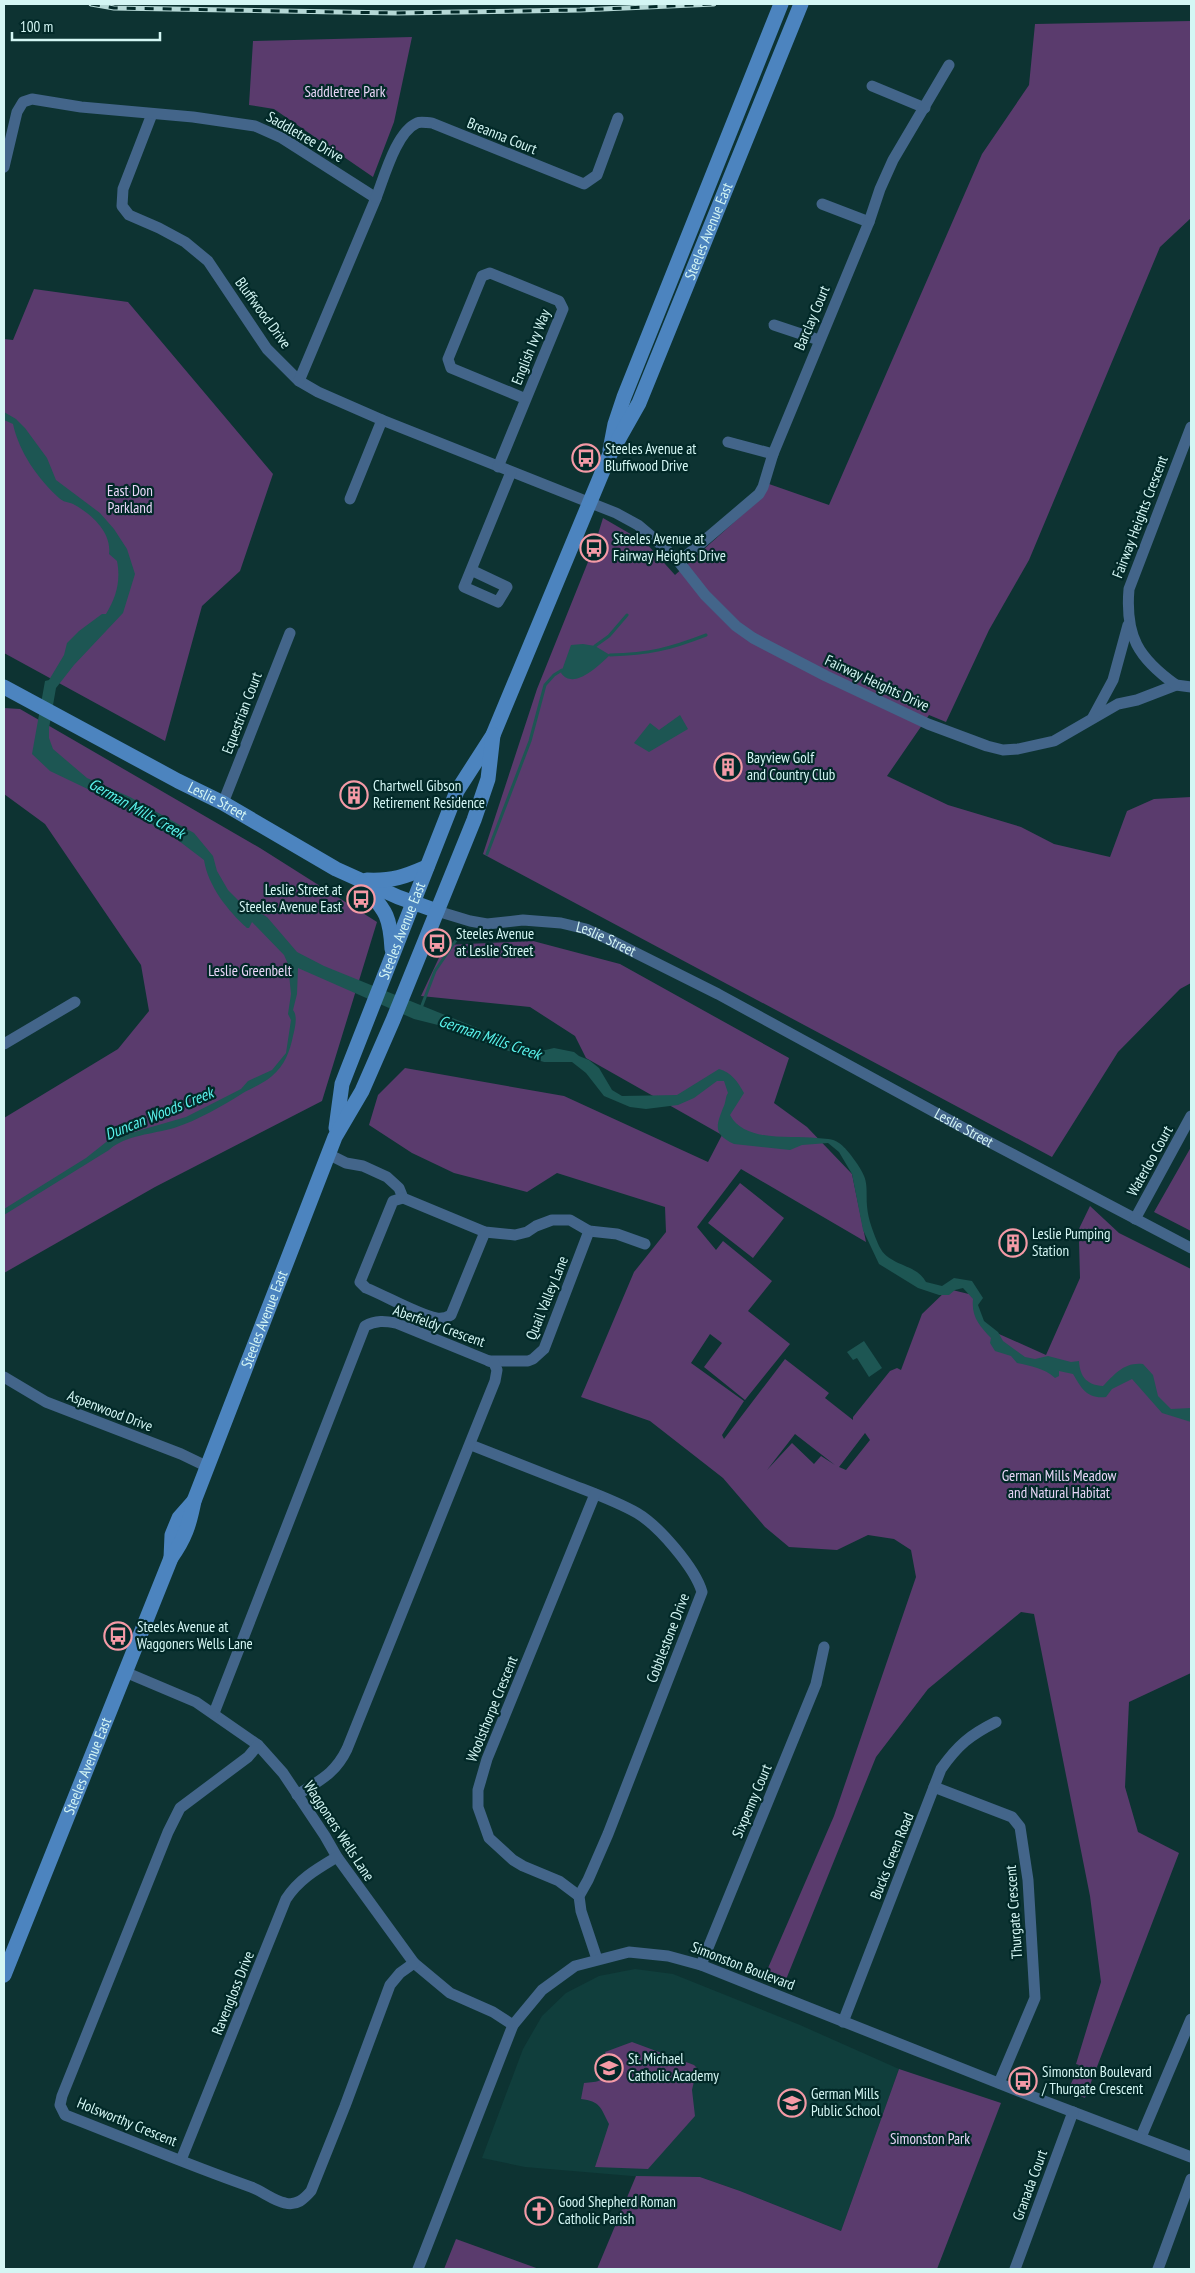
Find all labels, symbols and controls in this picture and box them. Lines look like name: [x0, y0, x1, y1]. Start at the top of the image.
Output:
scale bar: [12, 10, 160, 42]
text: 100 m: [20, 17, 53, 36]
park label: Saddletree Park: [304, 82, 386, 101]
street label: Saddletree Drive: [263, 107, 347, 166]
street label: Breanna Court: [464, 113, 540, 158]
street label: Steeles Avenue East: [680, 180, 736, 283]
street label: Bluffwood Drive: [231, 273, 296, 352]
street label: Barclay Court: [789, 283, 834, 353]
street label: English Ivy Way: [507, 306, 554, 387]
place label: Steeles Avenue at Bluffwood Drive: [605, 439, 696, 475]
bus stop icon: Steeles Avenue at Bluffwood Drive: [571, 443, 601, 473]
street label: Fairway Heights Crescent: [1107, 453, 1172, 581]
park label: East Don Parkland: [107, 481, 153, 517]
place label: Steeles Avenue at Fairway Heights Drive: [613, 529, 726, 565]
bus stop icon: Steeles Avenue at Fairway Heights Drive: [579, 533, 609, 563]
street label: Fairway Heights Drive: [822, 650, 932, 715]
street label: Equestrian Court: [217, 669, 266, 756]
place label: Bayview Golf and Country Club: [747, 748, 835, 784]
building icon: Bayview Golf and Country Club: [713, 752, 743, 782]
water label: German Mills Creek: [85, 773, 190, 844]
place label: Chartwell Gibson Retirement Residence: [373, 776, 485, 812]
street label: Leslie Street: [185, 777, 251, 824]
building icon: Chartwell Gibson Retirement Residence: [339, 780, 369, 810]
street label: Steeles Avenue East: [374, 879, 429, 982]
place label: Leslie Street at Steeles Avenue East: [239, 880, 342, 916]
bus stop icon: Leslie Street at Steeles Avenue East: [346, 884, 376, 914]
street label: Leslie Street: [574, 917, 639, 961]
place label: Steeles Avenue at Leslie Street: [456, 924, 534, 960]
bus stop icon: Steeles Avenue at Leslie Street: [422, 928, 452, 958]
park label: Leslie Greenbelt: [208, 961, 292, 980]
water label: German Mills Creek: [436, 1010, 545, 1064]
water label: Duncan Woods Creek: [102, 1081, 218, 1144]
street label: Leslie Street: [931, 1104, 997, 1151]
street label: Waterloo Court: [1122, 1122, 1177, 1199]
place label: Leslie Pumping Station: [1032, 1224, 1110, 1260]
building icon: Leslie Pumping Station: [998, 1228, 1028, 1258]
street label: Quail Valley Lane: [521, 1253, 572, 1343]
street label: Steeles Avenue East: [236, 1268, 291, 1371]
street label: Aberfeldy Crescent: [391, 1300, 488, 1351]
street label: Aspenwood Drive: [65, 1386, 156, 1436]
park label: German Mills Meadow and Natural Habitat: [1002, 1466, 1116, 1502]
street label: Cobblestone Drive: [642, 1590, 693, 1685]
place label: Steeles Avenue at Waggoners Wells Lane: [137, 1617, 253, 1653]
bus stop icon: Steeles Avenue at Waggoners Wells Lane: [103, 1621, 133, 1651]
street label: Woolsthorpe Crescent: [462, 1653, 521, 1764]
street label: Steeles Avenue East: [59, 1715, 115, 1817]
street label: Sixpenny Court: [728, 1761, 776, 1840]
street label: Waggoners Wells Lane: [300, 1777, 379, 1884]
street label: Bucks Green Road: [865, 1810, 918, 1902]
street label: Thurgate Crescent: [1001, 1865, 1026, 1959]
street label: Simonston Boulevard: [689, 1937, 798, 1994]
street label: Ravengloss Drive: [207, 1948, 258, 2038]
place label: St. Michael Catholic Academy: [628, 2049, 719, 2085]
school or university icon: St. Michael Catholic Academy: [594, 2053, 624, 2083]
place label: Simonston Boulevard / Thurgate Crescent: [1041, 2062, 1152, 2098]
bus stop icon: Simonston Boulevard / Thurgate Crescent: [1008, 2066, 1038, 2096]
place label: German Mills Public School: [811, 2084, 881, 2120]
school or university icon: German Mills Public School: [777, 2088, 807, 2118]
street label: Holsworthy Crescent: [75, 2093, 180, 2150]
park label: Simonston Park: [890, 2129, 970, 2148]
street label: Granada Court: [1008, 2147, 1051, 2223]
place label: Good Shepherd Roman Catholic Parish: [558, 2192, 676, 2228]
church icon: Good Shepherd Roman Catholic Parish: [524, 2196, 554, 2226]

